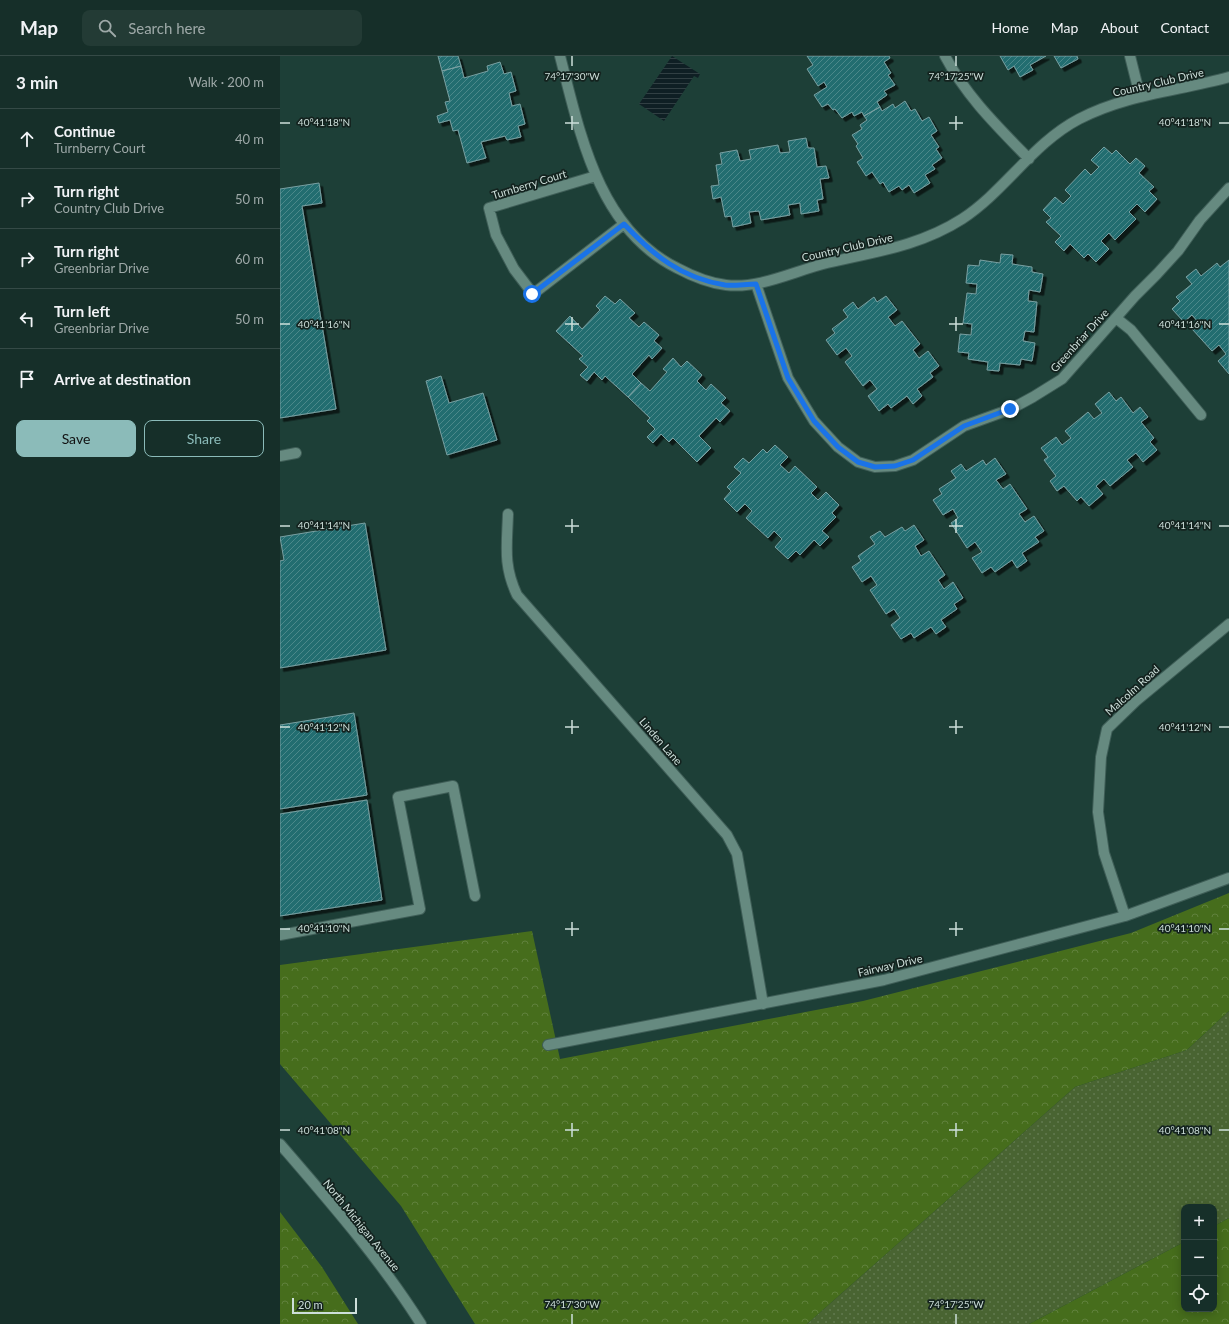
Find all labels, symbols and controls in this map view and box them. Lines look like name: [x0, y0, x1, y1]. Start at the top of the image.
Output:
search box: [82, 10, 362, 46]
text: Map: [20, 16, 58, 39]
icon: search: [96, 17, 118, 39]
text: Search here: [128, 19, 206, 37]
text: Home: [991, 19, 1029, 36]
text: Map: [1051, 19, 1078, 36]
text: About: [1100, 19, 1138, 36]
text: Contact: [1160, 19, 1209, 36]
street label: Country Club Drive: [1111, 65, 1205, 99]
text: 74°17'30"W: [544, 70, 600, 82]
text: 74°17'25"W: [928, 70, 984, 82]
text: 3 min: [16, 72, 58, 93]
text: Walk · 200 m: [188, 74, 264, 90]
text: 40°41'18"N: [298, 116, 350, 128]
text: 40°41'18"N: [1159, 116, 1211, 128]
text: Continue: [54, 122, 115, 140]
icon: ahead: [16, 128, 38, 150]
text: 40 m: [235, 131, 264, 147]
text: Turnberry Court: [54, 140, 145, 156]
street label: Turnberry Court: [490, 166, 568, 202]
text: Turn right: [54, 182, 119, 200]
icon: right: [16, 188, 38, 210]
text: 50 m: [235, 191, 264, 207]
text: Country Club Drive: [54, 200, 164, 216]
street label: Country Club Drive: [800, 230, 894, 264]
text: Turn right: [54, 242, 119, 260]
icon: right: [16, 248, 38, 270]
text: 60 m: [235, 251, 264, 267]
text: Greenbriar Drive: [54, 260, 149, 276]
route start: [523, 285, 541, 303]
text: Turn left: [54, 302, 110, 320]
street label: Greenbriar Drive: [1047, 306, 1111, 374]
icon: left: [16, 308, 38, 330]
text: 50 m: [235, 311, 264, 327]
text: 40°41'16"N: [298, 318, 350, 330]
text: 40°41'16"N: [1159, 318, 1211, 330]
text: Greenbriar Drive: [54, 320, 149, 336]
icon: arrive: [16, 368, 38, 390]
text: Arrive at destination: [54, 370, 191, 388]
route end: [1001, 400, 1019, 418]
button: Save: [16, 420, 136, 457]
button: Share: [144, 420, 264, 457]
text: 40°41'14"N: [298, 519, 350, 531]
text: 40°41'14"N: [1159, 519, 1211, 531]
street label: Malcolm Road: [1102, 662, 1162, 718]
street label: Linden Lane: [637, 715, 685, 767]
text: 40°41'12"N: [298, 721, 350, 733]
text: 40°41'12"N: [1159, 721, 1211, 733]
text: 40°41'10"N: [298, 922, 350, 934]
text: 40°41'10"N: [1159, 922, 1211, 934]
street label: Fairway Drive: [856, 951, 924, 979]
text: 40°41'08"N: [298, 1124, 350, 1136]
text: 40°41'08"N: [1159, 1124, 1211, 1136]
street label: North Michigan Avenue: [321, 1176, 403, 1274]
map controls: [1181, 1204, 1217, 1312]
button: +: [1181, 1204, 1217, 1240]
button: −: [1181, 1240, 1217, 1276]
button: locate: [1181, 1276, 1217, 1312]
scale bar: [292, 1296, 357, 1315]
text: 20 m: [298, 1298, 323, 1311]
text: 74°17'30"W: [544, 1298, 600, 1310]
text: 74°17'25"W: [928, 1298, 984, 1310]

